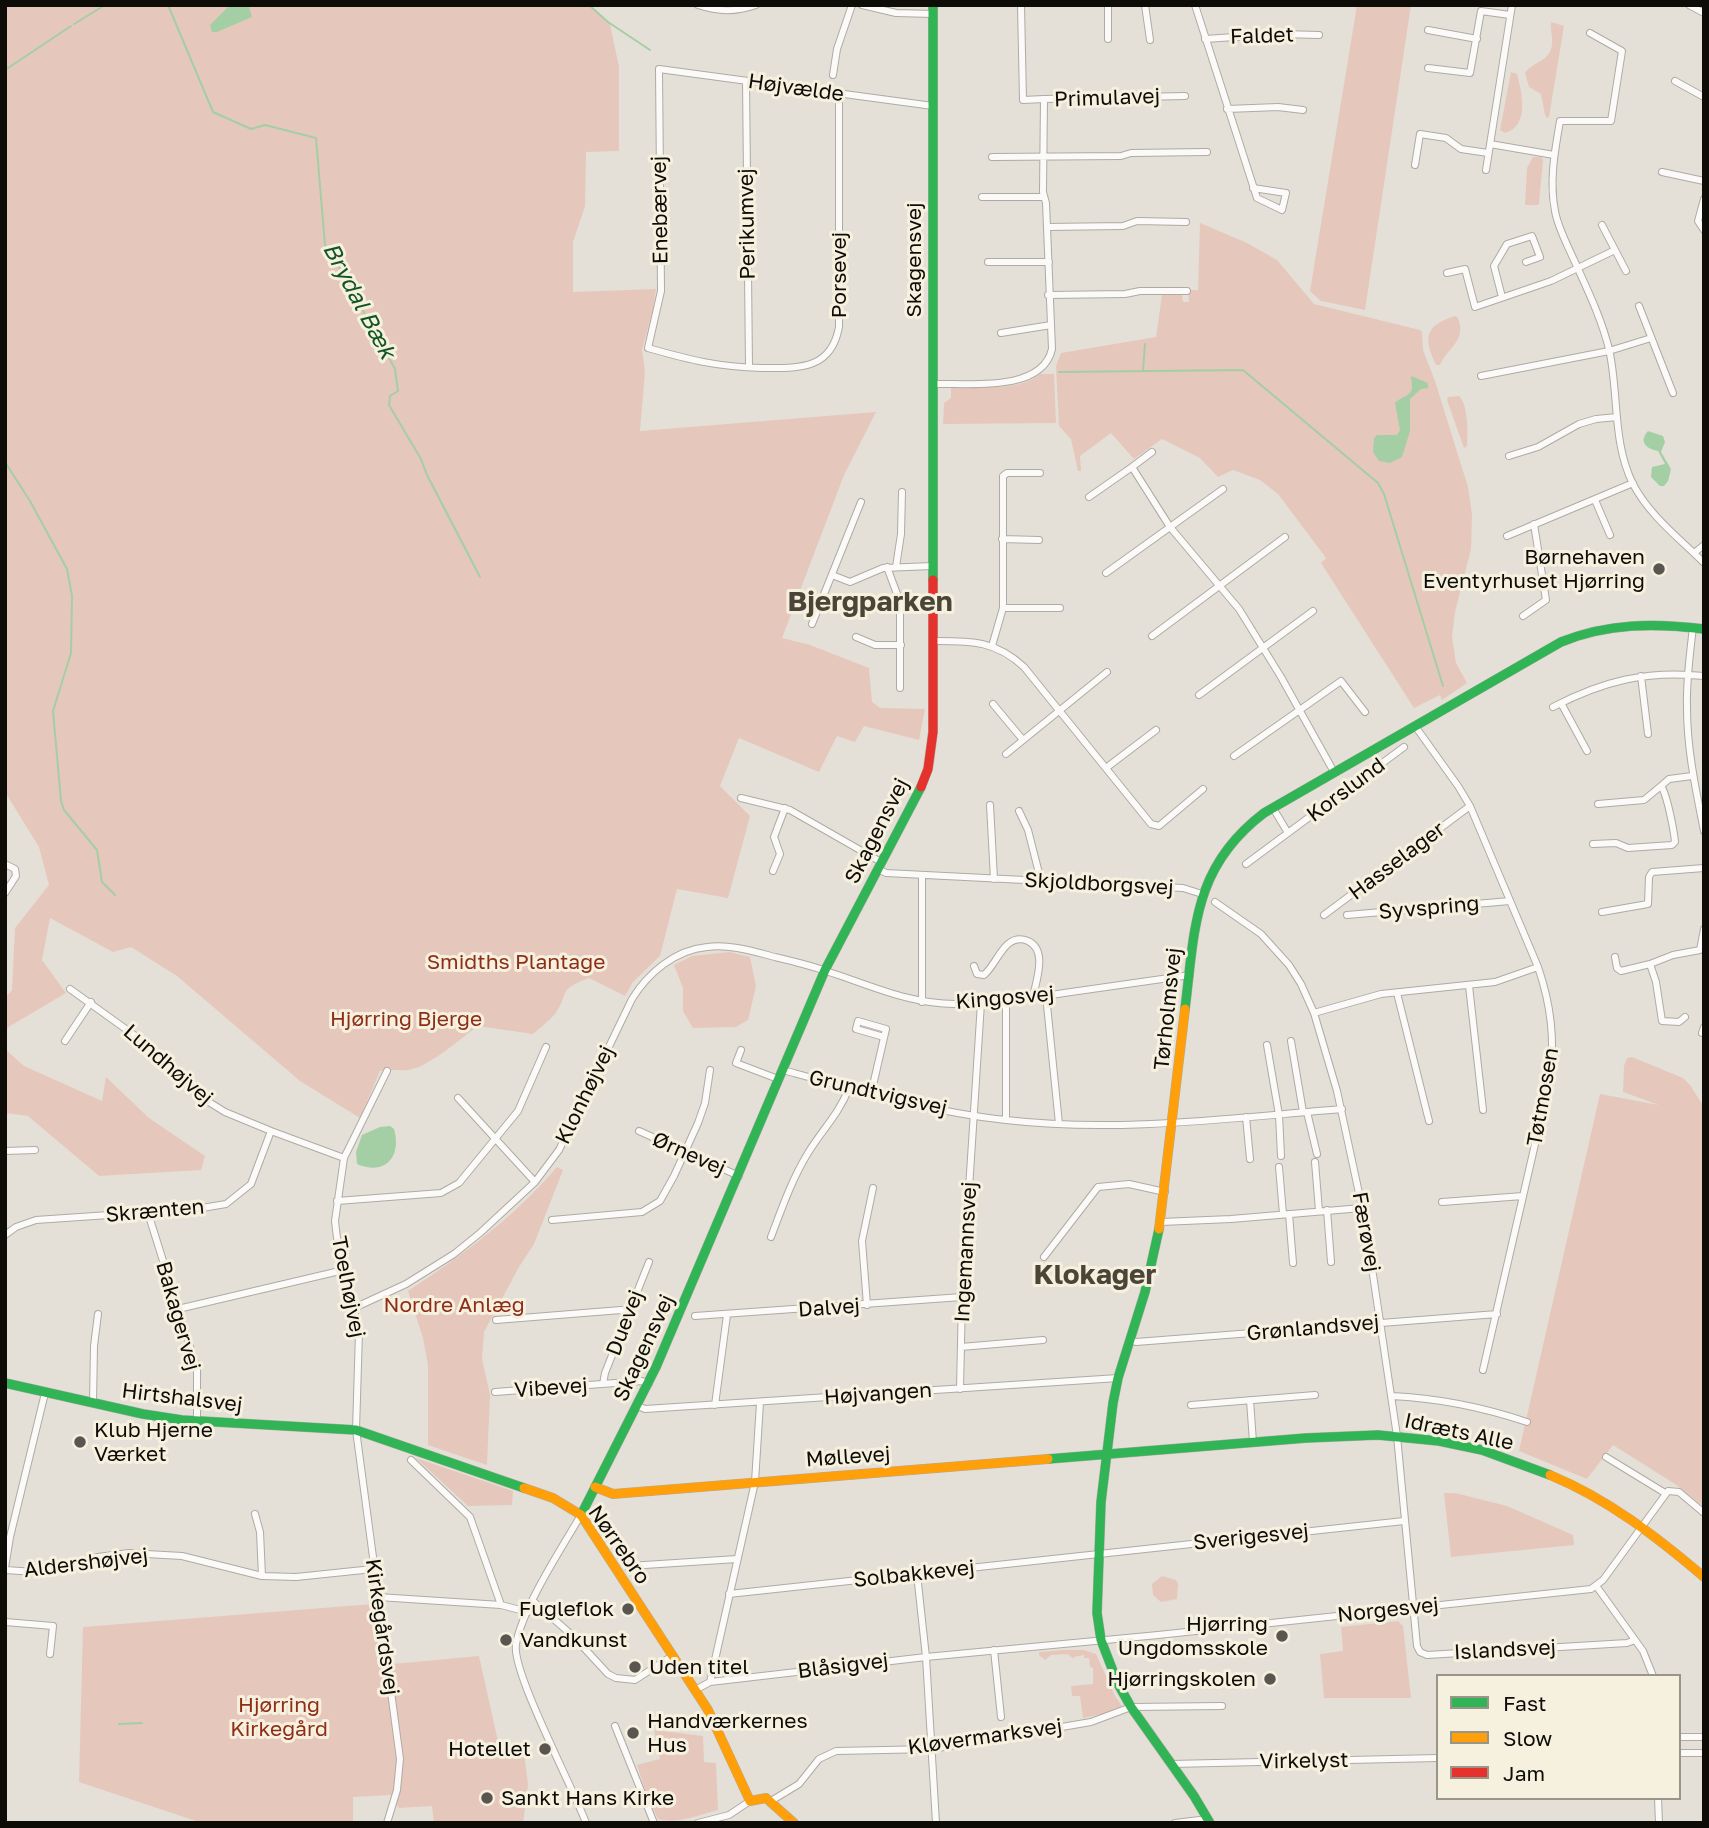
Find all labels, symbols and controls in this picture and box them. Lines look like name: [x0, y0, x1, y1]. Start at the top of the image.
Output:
street label: Faldet: [1230, 22, 1294, 50]
street label: Højvælde: [746, 69, 846, 107]
street label: Primulavej: [1054, 84, 1160, 112]
street label: Enebærvej: [646, 156, 674, 264]
street label: Perikumvej: [733, 168, 761, 280]
street label: Skagensvej: [901, 202, 927, 318]
street label: Porsevej: [826, 232, 852, 318]
water label: Brydal Bæk: [317, 238, 401, 364]
place label: Børnehaven Eventyrhuset Hjørring: [1423, 544, 1645, 594]
marker: Børnehaven Eventyrhuset Hjørring: [1651, 561, 1667, 577]
district label: Bjergparken: [787, 585, 953, 619]
street label: Korslund: [1302, 752, 1390, 828]
street label: Skagensvej: [840, 774, 914, 888]
street label: Hasselager: [1344, 817, 1450, 905]
street label: Skjoldborgsvej: [1024, 868, 1174, 900]
street label: Syvspring: [1378, 891, 1480, 925]
street label: Tørholmsvej: [1149, 947, 1187, 1071]
park label: Smidths Plantage: [427, 949, 605, 975]
street label: Kingosvej: [955, 981, 1055, 1015]
park label: Hjørring Bjerge: [330, 1006, 482, 1032]
street label: Lundhøjvej: [118, 1019, 218, 1111]
street label: Klonhøjvej: [550, 1042, 620, 1148]
street label: Tøtmosen: [1522, 1046, 1564, 1148]
street label: Grundtvigsvej: [807, 1065, 949, 1121]
street label: Ørnevej: [648, 1127, 730, 1181]
street label: Ingemannsvej: [950, 1181, 982, 1323]
street label: Færøvej: [1347, 1190, 1385, 1274]
street label: Skrænten: [105, 1194, 205, 1228]
street label: Toelhøjvej: [326, 1234, 370, 1340]
street label: Bakagervej: [150, 1258, 206, 1374]
district label: Klokager: [1033, 1258, 1157, 1292]
street label: Duevej: [601, 1287, 649, 1359]
street label: Skagensvej: [608, 1290, 680, 1406]
park label: Nordre Anlæg: [383, 1292, 525, 1318]
street label: Dalvej: [797, 1293, 861, 1323]
street label: Grønlandsvej: [1246, 1310, 1380, 1346]
street label: Vibevej: [513, 1373, 589, 1403]
street label: Hirtshalsvej: [120, 1378, 244, 1418]
street label: Højvangen: [823, 1378, 933, 1410]
street label: Idræts Alle: [1402, 1408, 1516, 1456]
place label: Klub Hjerne Værket: [94, 1417, 213, 1467]
marker: Klub Hjerne Værket: [72, 1434, 88, 1450]
street label: Møllevej: [805, 1441, 891, 1473]
street label: Nørrebro: [583, 1501, 655, 1589]
street label: Sverigesvej: [1192, 1518, 1310, 1556]
street label: Aldershøjvej: [22, 1543, 150, 1583]
street label: Solbakkevej: [852, 1555, 976, 1593]
street label: Kirkegårdsvej: [360, 1557, 404, 1697]
street label: Norgesvej: [1336, 1592, 1440, 1628]
place label: Fugleflok: [519, 1596, 614, 1622]
marker: Fugleflok: [620, 1601, 636, 1617]
place label: Hjørring Ungdomsskole: [1118, 1611, 1268, 1661]
place label: Vandkunst: [520, 1627, 628, 1653]
marker: Hjørring Ungdomsskole: [1274, 1628, 1290, 1644]
marker: Vandkunst: [498, 1632, 514, 1648]
street label: Islandsvej: [1453, 1635, 1557, 1665]
street label: Blåsigvej: [796, 1648, 890, 1684]
place label: Uden titel: [649, 1654, 749, 1680]
marker: Uden titel: [627, 1659, 643, 1675]
place label: Hjørringskolen: [1107, 1666, 1256, 1692]
marker: Hjørringskolen: [1262, 1671, 1278, 1687]
legend: [1436, 1674, 1681, 1800]
text: Fast: [1503, 1690, 1546, 1716]
park label: Hjørring Kirkegård: [230, 1692, 328, 1742]
place label: Handværkernes Hus: [647, 1708, 808, 1758]
street label: Kløvermarksvej: [906, 1714, 1064, 1760]
marker: Handværkernes Hus: [625, 1725, 641, 1741]
text: Slow: [1503, 1725, 1552, 1751]
place label: Hotellet: [448, 1736, 531, 1762]
marker: Hotellet: [537, 1741, 553, 1757]
street label: Virkelyst: [1259, 1748, 1349, 1774]
text: Jam: [1503, 1760, 1545, 1786]
place label: Sankt Hans Kirke: [501, 1785, 674, 1811]
marker: Sankt Hans Kirke: [479, 1790, 495, 1806]

